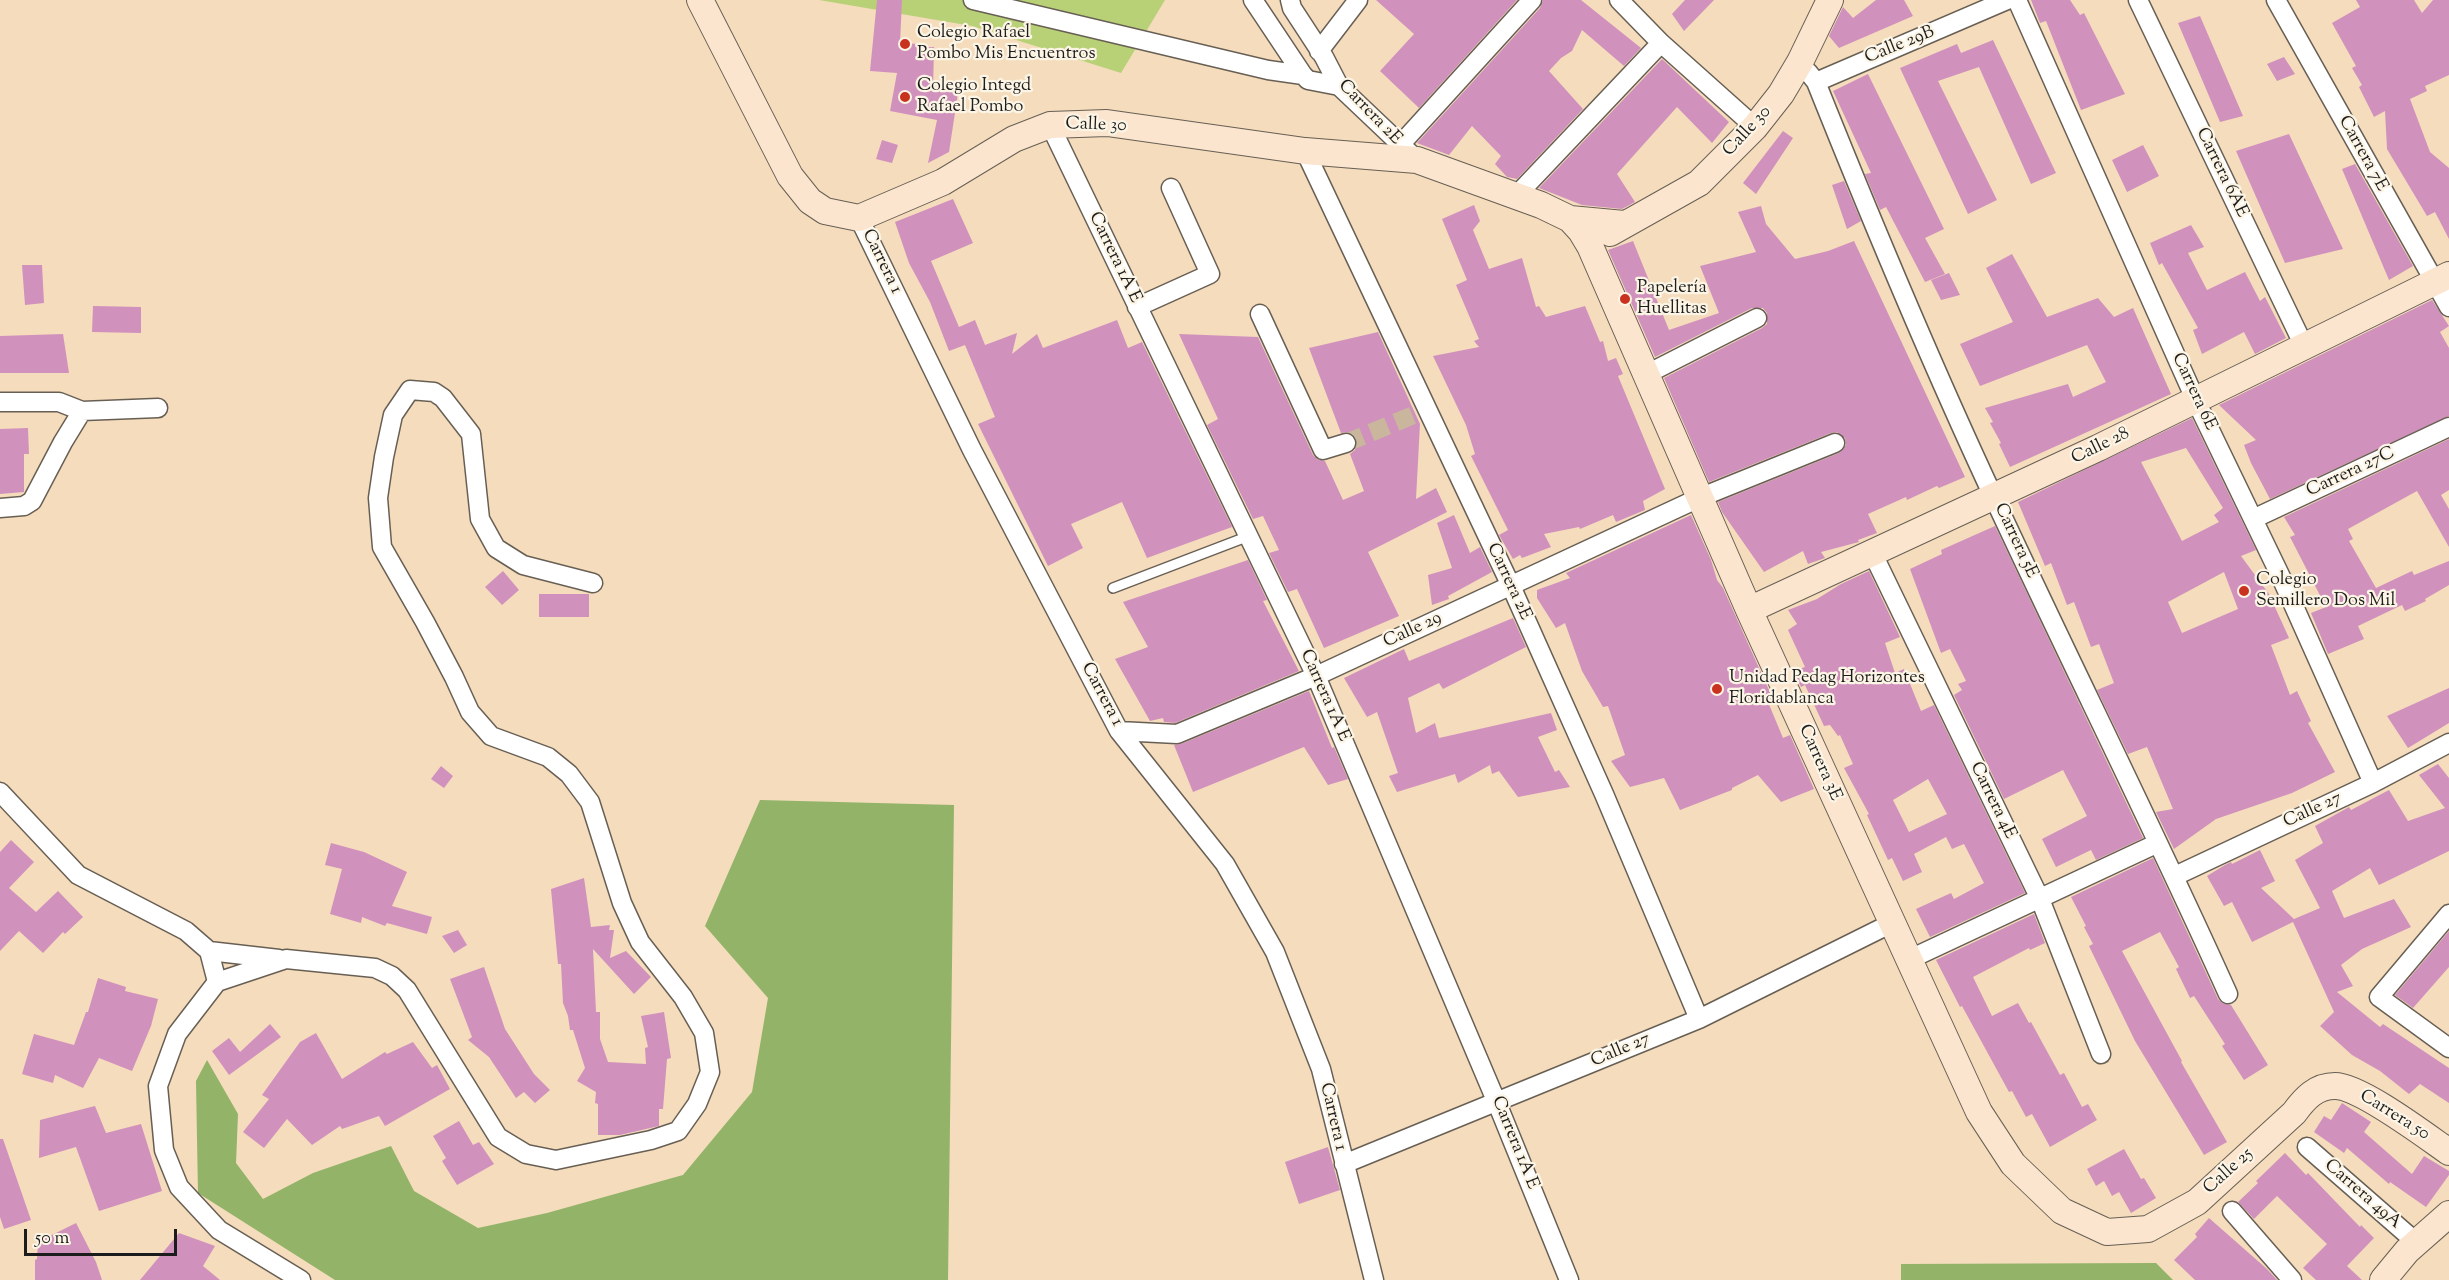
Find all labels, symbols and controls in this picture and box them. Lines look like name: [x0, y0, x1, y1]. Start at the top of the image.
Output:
street label: Calle 29B: [1862, 22, 1938, 70]
place label: Colegio Rafael Pombo Mis Encuentros: [917, 23, 1096, 66]
marker: Colegio Rafael Pombo Mis Encuentros: [898, 37, 912, 51]
place label: Colegio Integd Rafael Pombo: [917, 76, 1031, 118]
street label: Carrera 2E: [1333, 76, 1405, 150]
marker: Colegio Integd Rafael Pombo: [898, 90, 912, 104]
street label: Calle 30: [1719, 102, 1777, 162]
street label: Carrera 7E: [2332, 112, 2392, 196]
street label: Calle 30: [1065, 114, 1127, 138]
street label: Carrera 6AE: [2190, 125, 2252, 221]
street label: Carrera 1A E: [1083, 209, 1145, 307]
street label: Carrera 1: [856, 226, 906, 298]
place label: Papelería Huellitas: [1637, 278, 1707, 320]
marker: Papelería Huellitas: [1618, 292, 1632, 306]
street label: Carrera 6E: [2166, 350, 2220, 434]
street label: Calle 28: [2068, 424, 2134, 470]
street label: Carrera 27C: [2303, 443, 2399, 503]
street label: Carrera 5E: [1988, 500, 2042, 582]
street label: Carrera 2E: [1481, 540, 1535, 624]
place label: Colegio Semillero Dos Mil: [2256, 570, 2395, 612]
marker: Colegio Semillero Dos Mil: [2237, 584, 2251, 598]
street label: Calle 29: [1380, 608, 1446, 654]
street label: Carrera 1A E: [1294, 647, 1354, 745]
street label: Carrera 1: [1075, 659, 1127, 731]
place label: Unidad Pedag Horizontes Floridablanca: [1729, 668, 1925, 710]
marker: Unidad Pedag Horizontes Floridablanca: [1710, 682, 1724, 696]
street label: Carrera 3E: [1793, 722, 1845, 804]
street label: Carrera 4E: [1964, 759, 2020, 843]
street label: Calle 27: [2280, 788, 2346, 834]
street label: Calle 27: [1588, 1029, 1654, 1073]
street label: Carrera 1: [1314, 1081, 1350, 1153]
street label: Carrera 50: [2355, 1086, 2433, 1146]
street label: Carrera 1A E: [1486, 1093, 1542, 1193]
street label: Calle 25: [2200, 1144, 2258, 1200]
street label: Carrera 49A: [2319, 1156, 2405, 1234]
scale bar: [27, 1217, 180, 1255]
text: 50 m: [35, 1226, 69, 1252]

